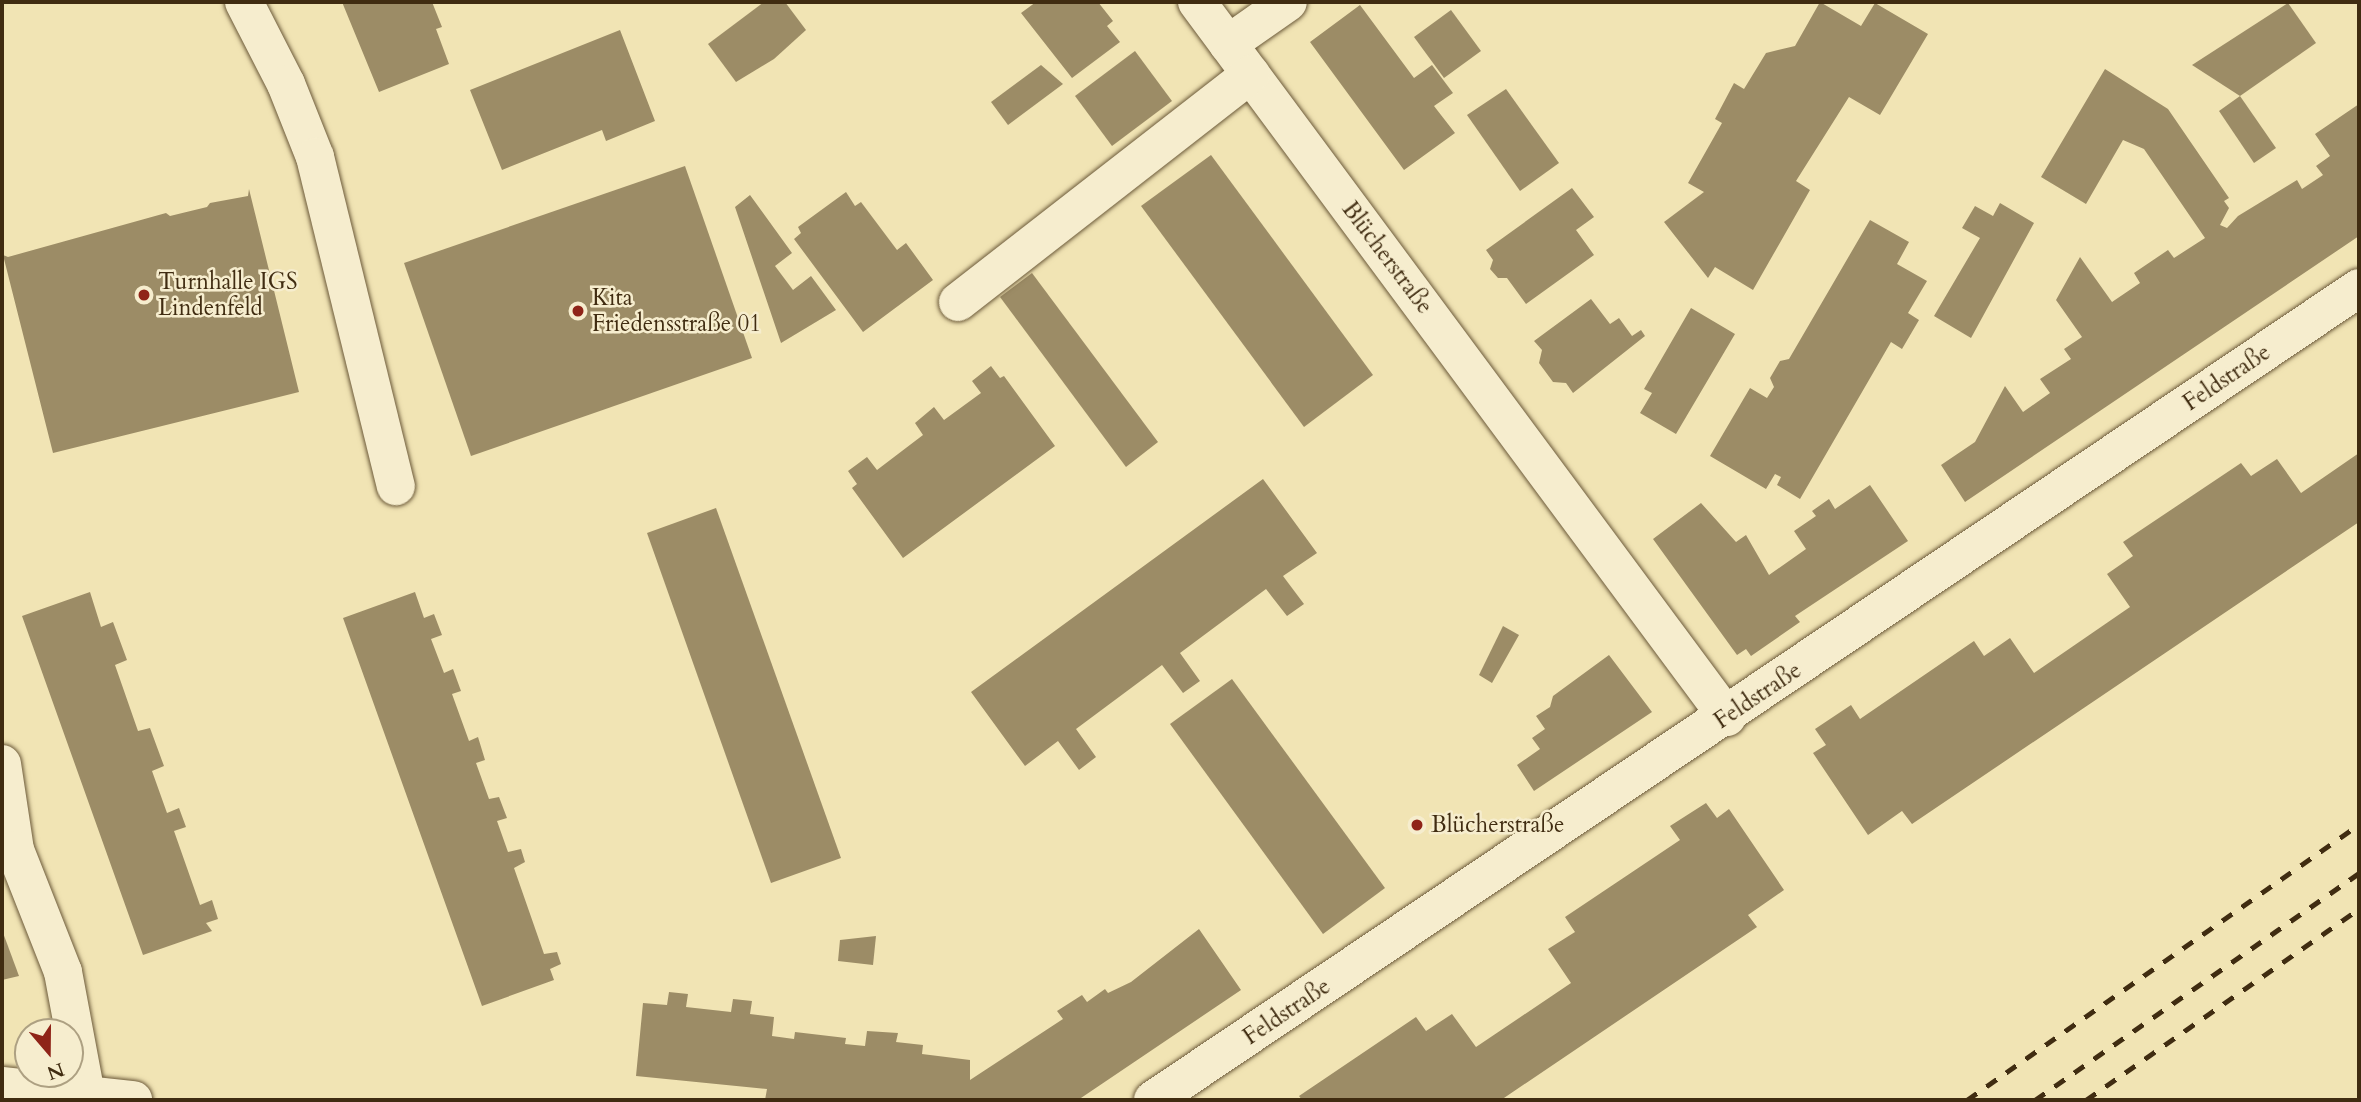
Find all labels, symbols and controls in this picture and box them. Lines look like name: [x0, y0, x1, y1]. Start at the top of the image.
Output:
street label: Blücherstraße: [1336, 196, 1438, 320]
place label: Turnhalle IGS Lindenfeld: [158, 268, 297, 322]
place label: Kita Friedensstraße 01: [592, 284, 761, 338]
marker: Turnhalle IGS Lindenfeld: [136, 287, 152, 303]
marker: Kita Friedensstraße 01: [570, 303, 586, 319]
street label: Feldstraße: [2178, 339, 2276, 417]
street label: Feldstraße: [1709, 657, 1807, 735]
place label: Blücherstraße: [1431, 811, 1564, 839]
marker: Blücherstraße: [1409, 817, 1425, 833]
street label: Feldstraße: [1238, 973, 1336, 1051]
north arrow: [14, 1018, 84, 1088]
text: N: [43, 1056, 68, 1086]

